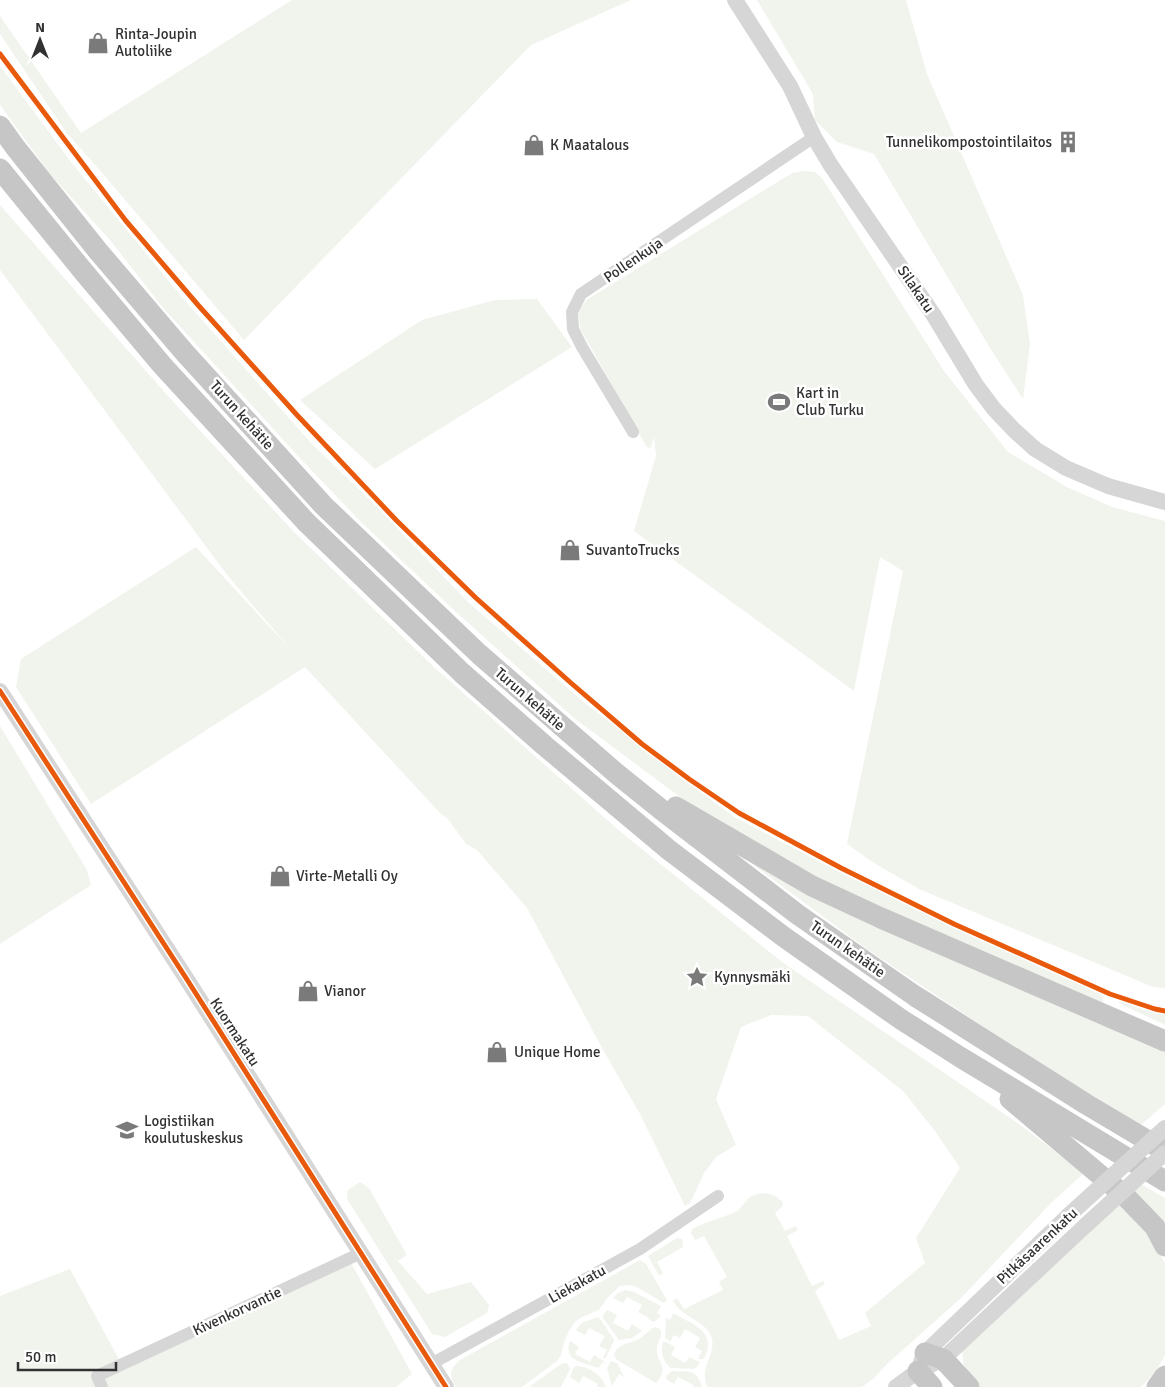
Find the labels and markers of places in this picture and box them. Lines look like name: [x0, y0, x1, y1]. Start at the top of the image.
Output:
place label: Rinta-Joupin Autoliike: [115, 25, 197, 60]
shop icon: Rinta-Joupin Autoliike: [85, 30, 111, 56]
building icon: Tunnelikompostointilaitos: [1055, 129, 1081, 155]
shop icon: K Maatalous: [521, 132, 547, 158]
place label: Tunnelikompostointilaitos: [886, 133, 1052, 151]
place label: K Maatalous: [550, 136, 630, 154]
place label: Kart in Club Turku: [796, 384, 864, 419]
sports icon: Kart in Club Turku: [766, 389, 792, 415]
shop icon: SuvantoTrucks: [557, 537, 583, 563]
place label: SuvantoTrucks: [586, 541, 680, 559]
shop icon: Virte-Metalli Oy: [267, 863, 293, 889]
place label: Virte-Metalli Oy: [296, 867, 398, 885]
place icon: Kynnysmäki: [684, 964, 710, 990]
place label: Kynnysmäki: [714, 968, 790, 986]
shop icon: Vianor: [295, 978, 321, 1004]
place label: Vianor: [324, 982, 366, 1000]
shop icon: Unique Home: [484, 1039, 510, 1065]
place label: Unique Home: [514, 1043, 601, 1061]
place label: Logistiikan koulutuskeskus: [144, 1112, 243, 1147]
school or university icon: Logistiikan koulutuskeskus: [114, 1117, 140, 1143]

